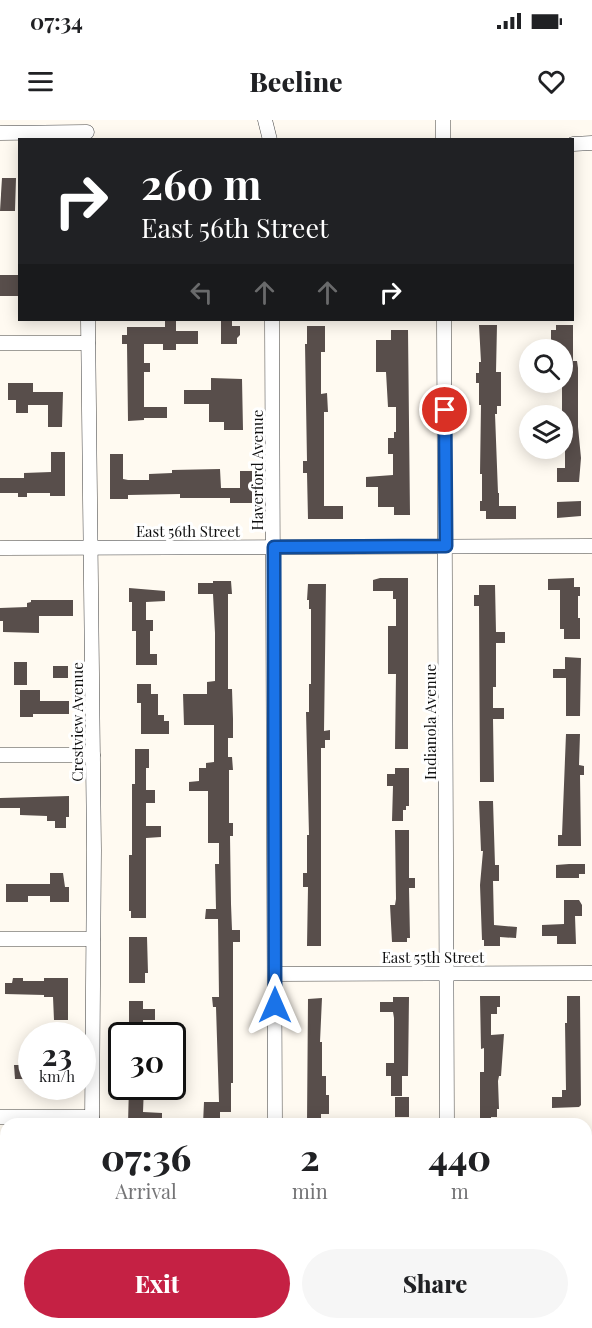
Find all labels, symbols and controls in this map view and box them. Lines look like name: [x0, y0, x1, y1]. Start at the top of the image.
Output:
text: 07:34: [30, 6, 83, 36]
text: Beeline: [249, 63, 343, 99]
icon: menu: [24, 65, 57, 98]
icon: heart: [535, 65, 568, 98]
text: 260 m: [141, 155, 261, 211]
icon: right: [42, 162, 120, 240]
text: East 56th Street: [141, 209, 329, 245]
icon: left: [185, 276, 218, 309]
icon: ahead: [248, 276, 281, 309]
icon: ahead: [311, 276, 344, 309]
icon: right: [374, 276, 407, 309]
map controls: [519, 339, 573, 459]
button: search: [519, 339, 573, 393]
pin: [419, 384, 470, 435]
icon: arrive: [428, 393, 461, 426]
button: layers: [519, 405, 573, 459]
street label: Haverford Avenue: [247, 410, 267, 530]
street label: East 56th Street: [136, 521, 241, 541]
street label: Crestview Avenue: [67, 662, 87, 782]
street label: Indianola Avenue: [420, 664, 440, 780]
street label: East 55th Street: [382, 947, 485, 967]
position arrow: [243, 973, 307, 1037]
speed limit sign: 30: [108, 1022, 186, 1100]
text: 23: [42, 1034, 72, 1074]
text: km/h: [39, 1066, 75, 1086]
text: 07:36: [101, 1132, 191, 1180]
text: 2: [300, 1132, 320, 1180]
text: 440: [429, 1132, 491, 1180]
text: Arrival: [115, 1177, 177, 1204]
text: min: [292, 1177, 328, 1204]
text: m: [451, 1177, 469, 1204]
button: Exit: [24, 1249, 290, 1318]
button: Share: [302, 1249, 568, 1318]

